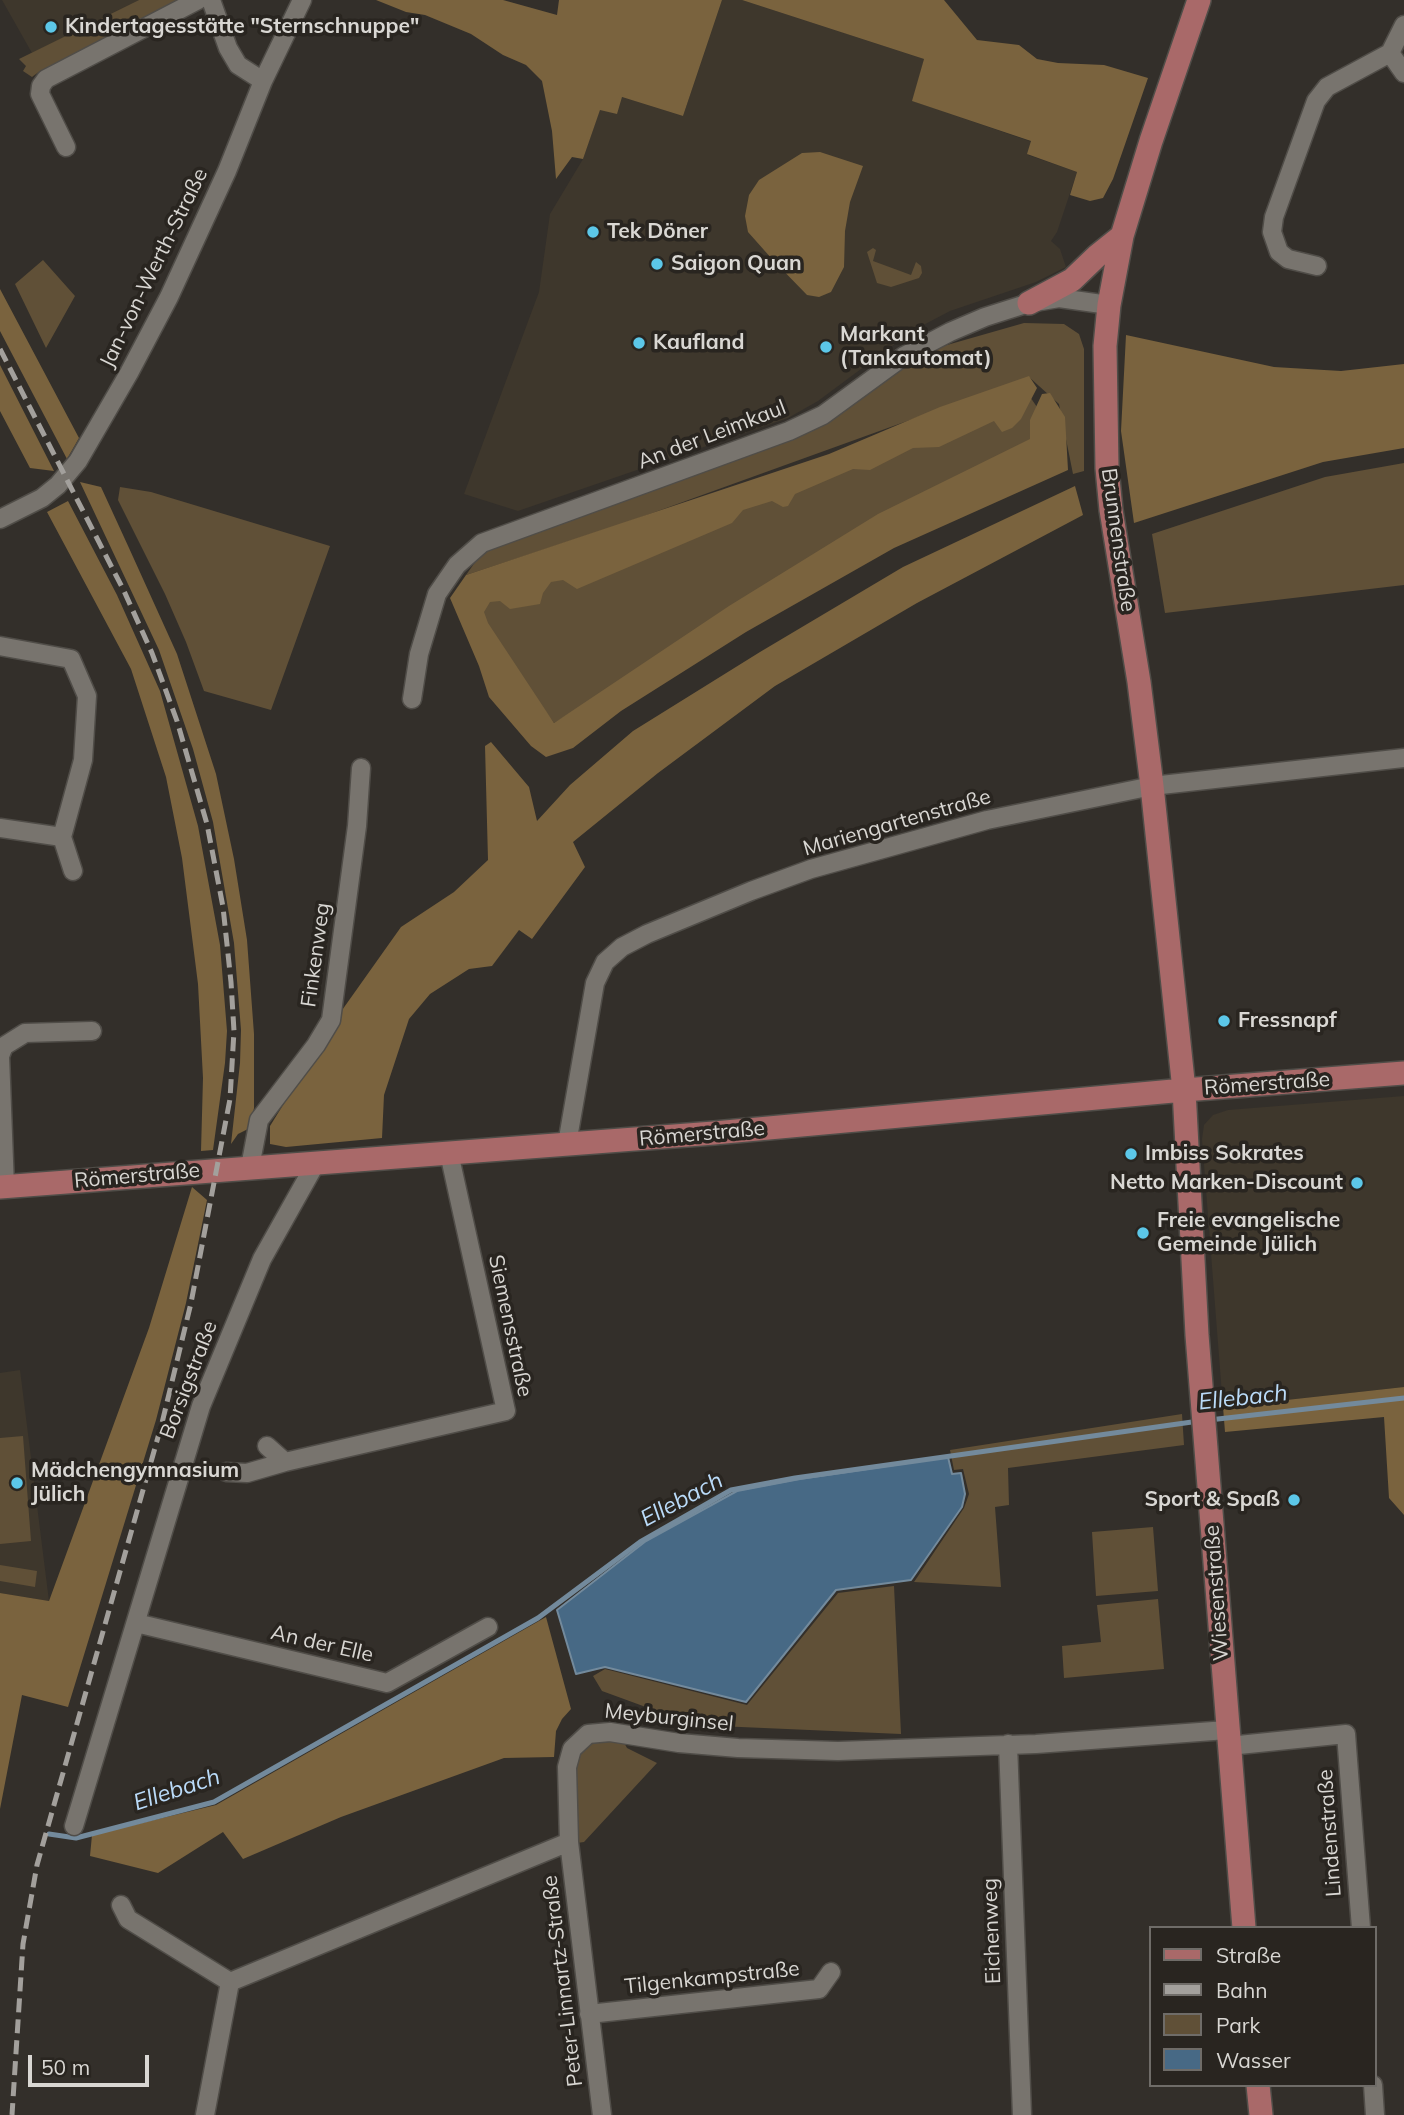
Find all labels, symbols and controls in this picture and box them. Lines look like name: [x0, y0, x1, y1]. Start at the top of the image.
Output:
place label: Kindertagesstätte "Sternschnuppe": [65, 14, 419, 40]
marker: Kindertagesstätte "Sternschnuppe": [43, 19, 59, 35]
street label: Jan-von-Werth-Straße: [95, 164, 213, 372]
place label: Tek Döner: [607, 219, 708, 245]
marker: Tek Döner: [585, 224, 601, 240]
place label: Saigon Quan: [671, 251, 802, 277]
marker: Saigon Quan: [649, 256, 665, 272]
place label: Markant (Tankautomat): [840, 322, 992, 372]
place label: Kaufland: [653, 330, 744, 356]
marker: Kaufland: [631, 335, 647, 351]
marker: Markant (Tankautomat): [818, 339, 834, 355]
street label: An der Leimkaul: [634, 395, 790, 475]
street label: Brunnenstraße: [1095, 467, 1141, 613]
street label: Mariengartenstraße: [800, 784, 994, 862]
street label: Finkenweg: [296, 901, 336, 1009]
place label: Fressnapf: [1238, 1008, 1337, 1034]
marker: Fressnapf: [1216, 1013, 1232, 1029]
street label: Römerstraße: [1203, 1067, 1331, 1101]
street label: Römerstraße: [638, 1116, 766, 1152]
place label: Imbiss Sokrates: [1145, 1141, 1304, 1167]
marker: Imbiss Sokrates: [1123, 1146, 1139, 1162]
street label: Römerstraße: [73, 1158, 201, 1194]
place label: Netto Marken-Discount: [1110, 1170, 1343, 1196]
marker: Netto Marken-Discount: [1349, 1175, 1365, 1191]
place label: Freie evangelische Gemeinde Jülich: [1157, 1208, 1340, 1258]
marker: Freie evangelische Gemeinde Jülich: [1135, 1225, 1151, 1241]
street label: Siemensstraße: [483, 1253, 537, 1399]
street label: Borsigstraße: [155, 1317, 223, 1443]
water label: Ellebach: [1197, 1380, 1289, 1416]
place label: Mädchengymnasium Jülich: [31, 1458, 239, 1508]
water label: Ellebach: [636, 1467, 728, 1533]
marker: Mädchengymnasium Jülich: [9, 1475, 25, 1491]
place label: Sport & Spaß: [1145, 1487, 1280, 1513]
marker: Sport & Spaß: [1286, 1492, 1302, 1508]
street label: Wiesenstraße: [1200, 1524, 1234, 1662]
street label: An der Elle: [268, 1620, 376, 1668]
street label: Meyburginsel: [603, 1699, 735, 1737]
water label: Ellebach: [130, 1763, 224, 1817]
street label: Lindenstraße: [1313, 1768, 1347, 1898]
street label: Peter-Linnartz-Straße: [538, 1874, 588, 2088]
street label: Eichenweg: [978, 1878, 1006, 1984]
legend: [1148, 1926, 1376, 2087]
text: Straße: [1216, 1942, 1281, 1968]
street label: Tilgenkampstraße: [623, 1956, 801, 2000]
text: Bahn: [1216, 1977, 1268, 2003]
text: Park: [1216, 2012, 1260, 2038]
scale bar: [32, 2042, 152, 2086]
text: Wasser: [1216, 2047, 1291, 2073]
text: 50 m: [41, 2054, 90, 2080]

